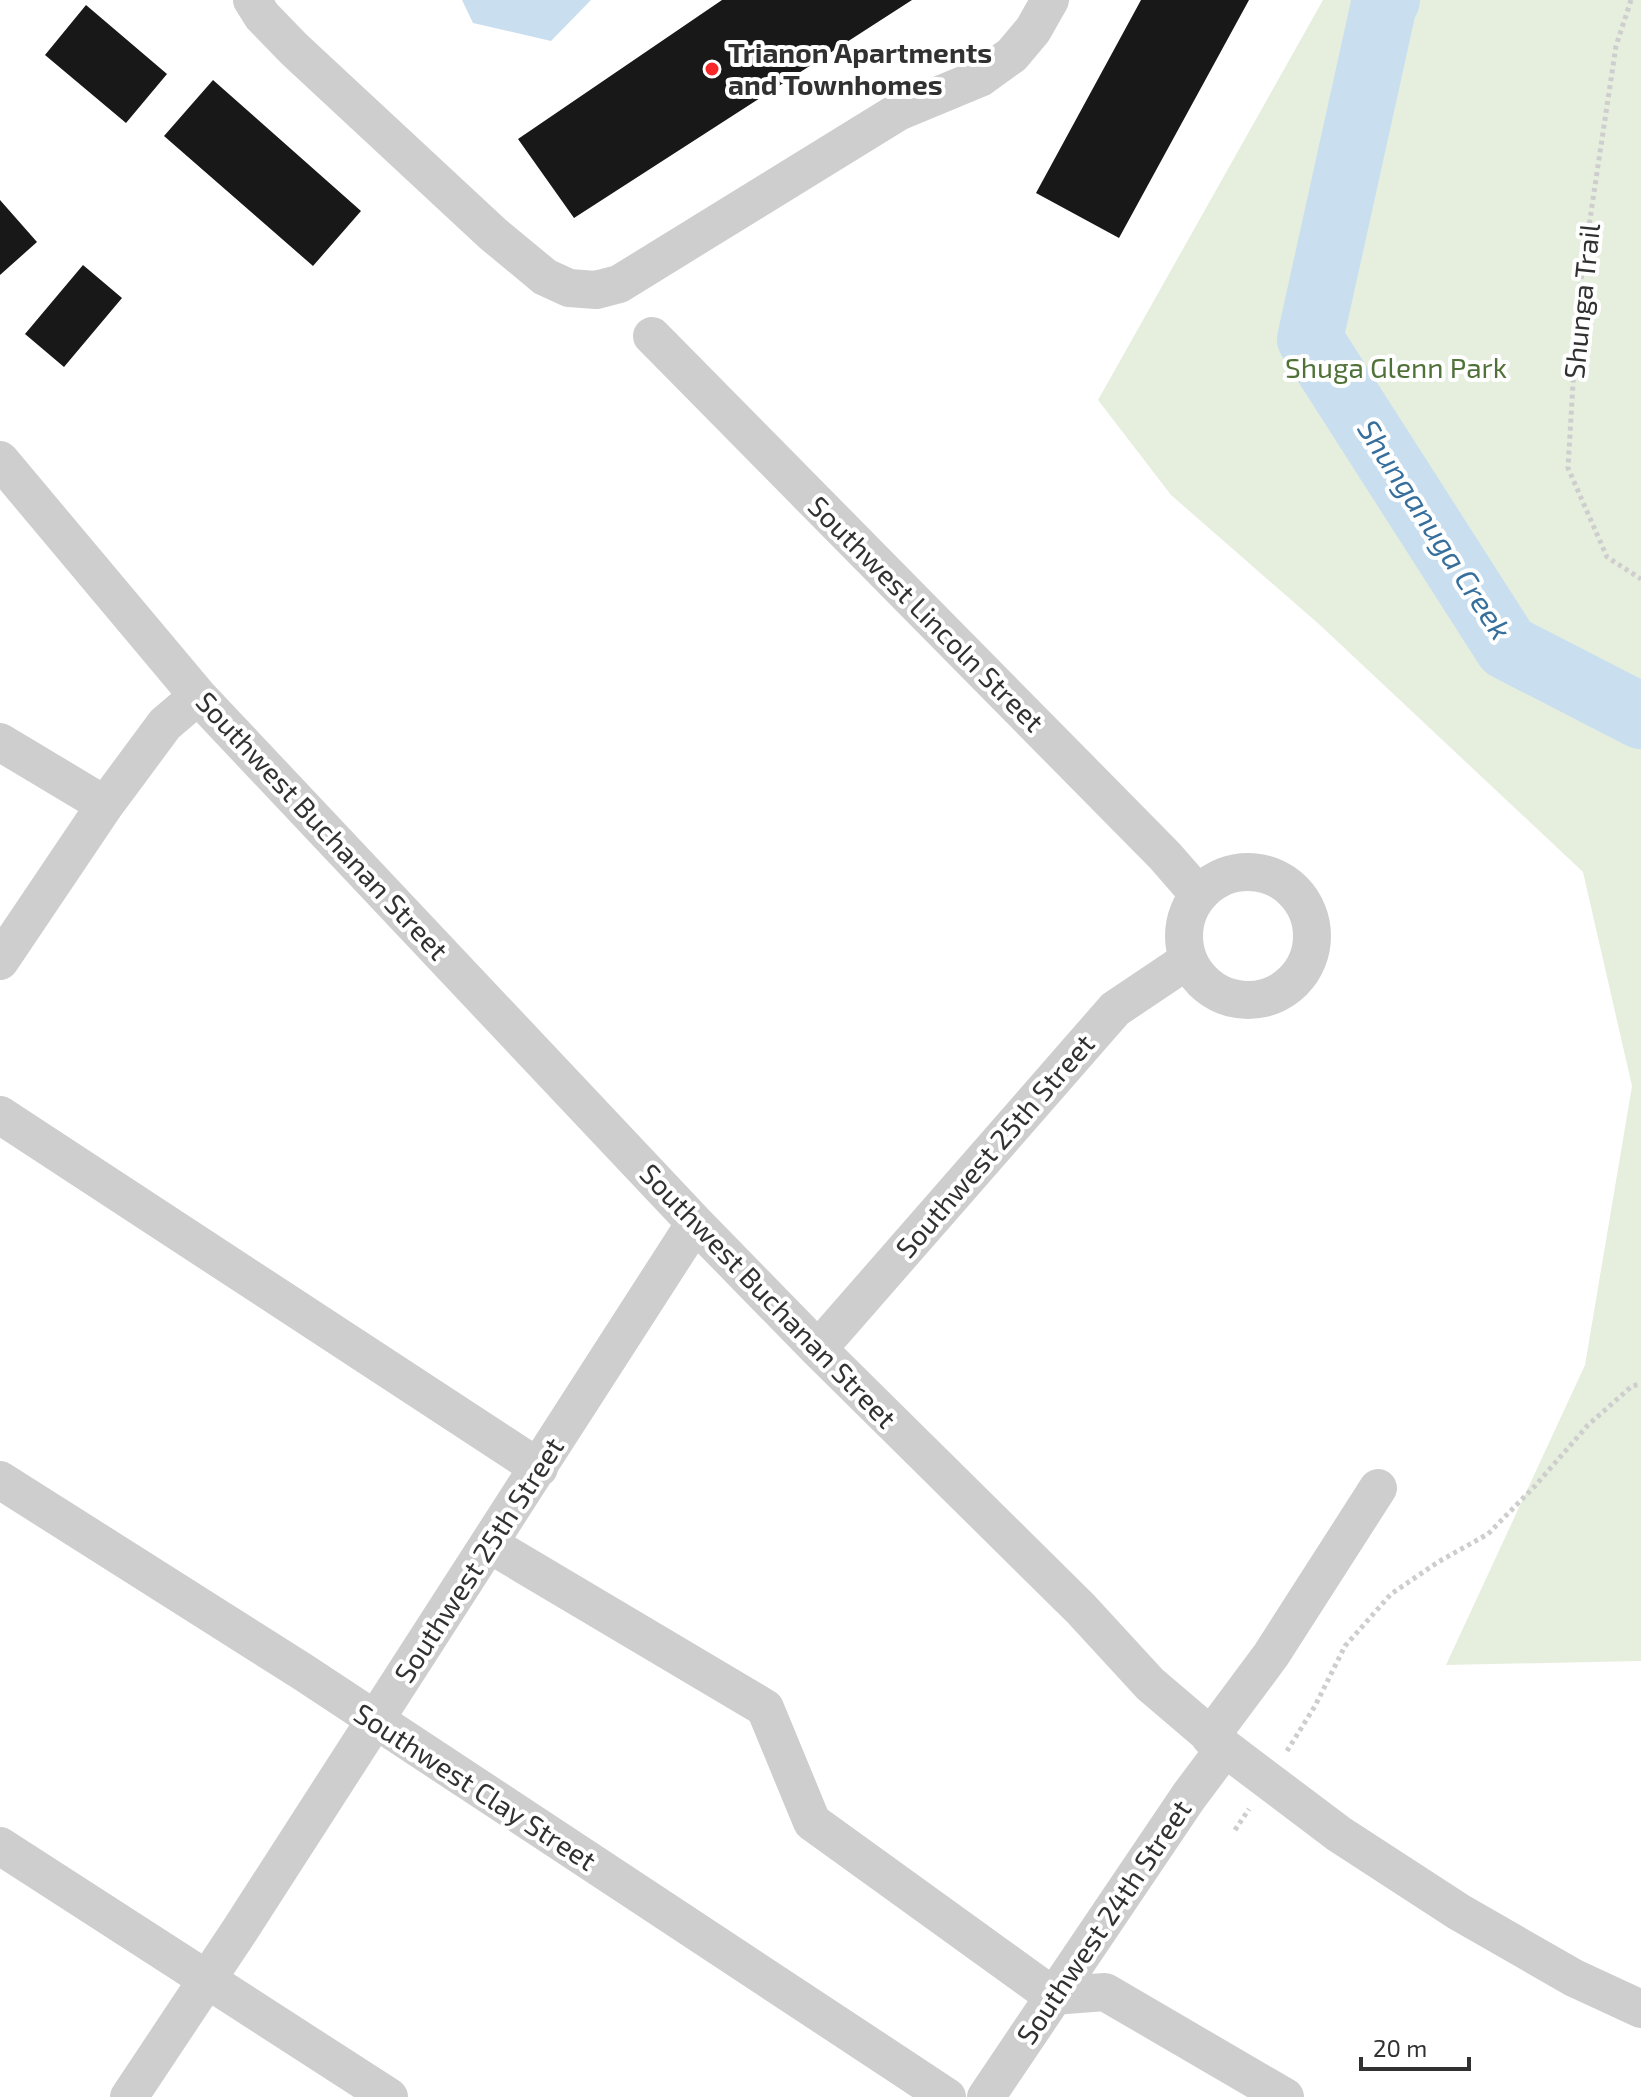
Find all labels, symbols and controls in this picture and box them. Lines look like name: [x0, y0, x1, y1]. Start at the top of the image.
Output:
place label: Trianon Apartments and Townhomes: [728, 35, 992, 101]
marker: Trianon Apartments and Townhomes: [703, 60, 721, 78]
street label: Shunga Trail: [1556, 221, 1606, 380]
park label: Shuga Glenn Park: [1285, 350, 1507, 384]
water label: Shunganuga Creek: [1351, 412, 1520, 646]
street label: Southwest Lincoln Street: [802, 488, 1052, 738]
street label: Southwest Buchanan Street: [189, 684, 456, 966]
street label: Southwest 25th Street: [888, 1026, 1101, 1264]
street label: Southwest Buchanan Street: [633, 1156, 904, 1435]
street label: Southwest 25th Street: [386, 1431, 570, 1688]
street label: Southwest Clay Street: [348, 1695, 603, 1877]
street label: Southwest 24th Street: [1009, 1793, 1198, 2050]
scale bar: [1361, 2021, 1469, 2071]
text: 20 m: [1373, 2033, 1427, 2062]

